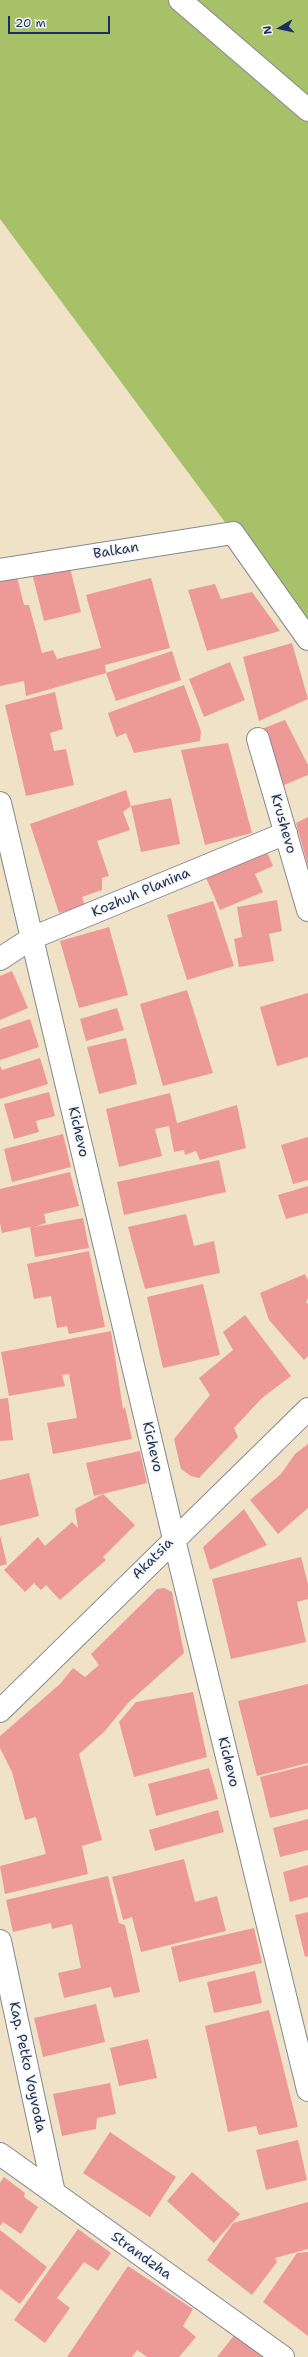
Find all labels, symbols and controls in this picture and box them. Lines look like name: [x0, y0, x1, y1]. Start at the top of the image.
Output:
scale bar: [10, 8, 112, 34]
north arrow: [260, 8, 300, 48]
text: 20 m: [15, 15, 46, 31]
text: N: [260, 24, 276, 35]
street label: Balkan: [92, 539, 140, 563]
street label: Krushevo: [266, 792, 300, 856]
street label: Kozhuh Planina: [89, 865, 193, 921]
street label: Kichevo: [64, 1105, 92, 1159]
street label: Kichevo: [138, 1420, 166, 1474]
street label: Akatsia: [129, 1535, 177, 1583]
street label: Kichevo: [214, 1735, 242, 1789]
street label: Kap. Petko Voyvoda: [5, 2000, 49, 2134]
street label: Strandzha: [107, 2228, 175, 2284]

